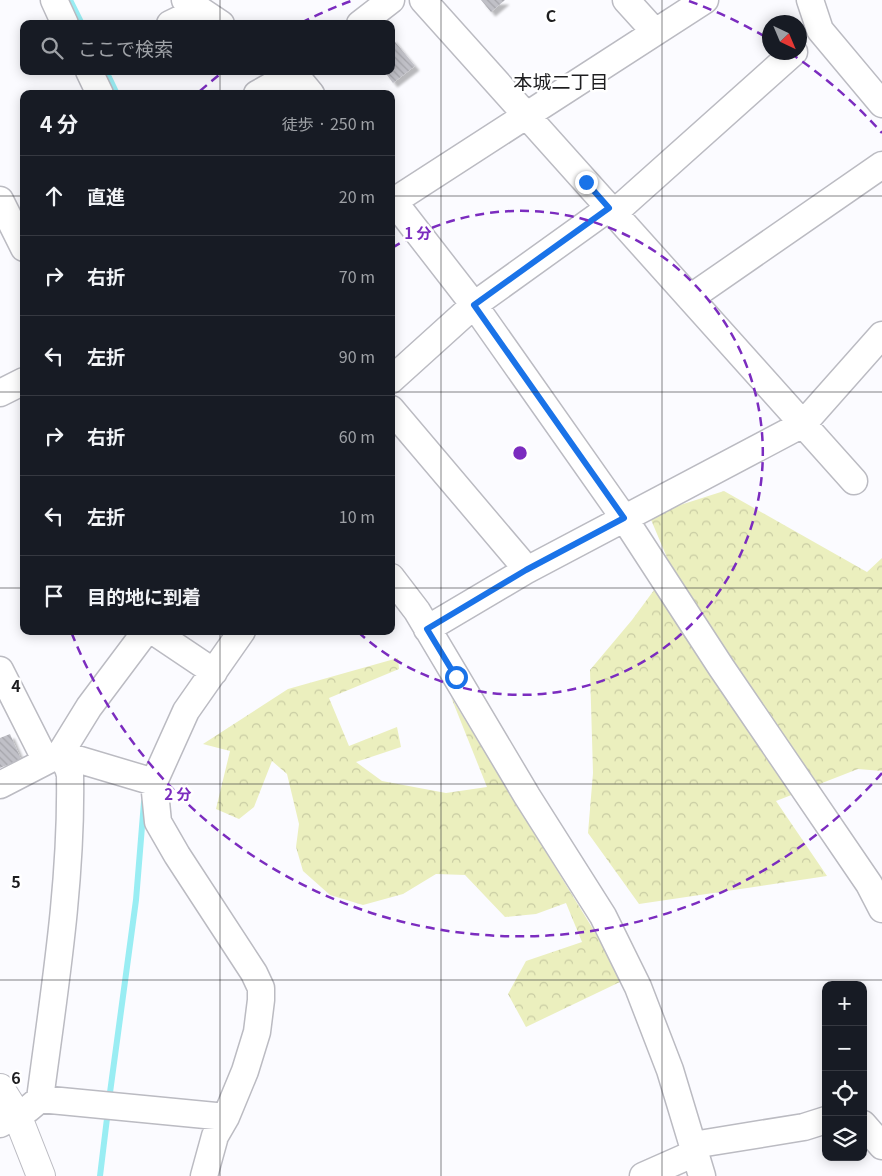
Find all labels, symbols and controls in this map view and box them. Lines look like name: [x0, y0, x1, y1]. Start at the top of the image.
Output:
text: C: [546, 3, 557, 27]
north arrow: [762, 15, 807, 60]
search box: [20, 20, 395, 75]
icon: search: [38, 34, 66, 62]
text: ここで検索: [78, 34, 173, 61]
district label: 本城二丁目: [513, 67, 609, 94]
text: 4 分: [40, 108, 78, 138]
text: 徒歩 · 250 m: [282, 111, 375, 135]
route end: [575, 171, 598, 194]
icon: ahead: [40, 182, 68, 210]
text: 直進: [87, 182, 125, 209]
text: 20 m: [339, 184, 375, 208]
text: 1 分: [404, 222, 432, 243]
icon: right: [40, 262, 68, 290]
text: 右折: [87, 262, 125, 289]
text: 70 m: [339, 264, 375, 288]
icon: left: [40, 342, 68, 370]
text: 左折: [87, 342, 125, 369]
text: 90 m: [339, 344, 375, 368]
icon: right: [40, 422, 68, 450]
text: 右折: [87, 422, 125, 449]
text: 60 m: [339, 424, 375, 448]
centre of rings: [511, 444, 529, 462]
icon: left: [40, 502, 68, 530]
text: 左折: [87, 502, 125, 529]
text: 10 m: [339, 504, 375, 528]
icon: arrive: [40, 582, 68, 610]
text: 目的地に到着: [87, 582, 201, 609]
route start: [445, 666, 468, 689]
text: 4: [11, 673, 21, 697]
text: 2 分: [164, 783, 192, 804]
text: 5: [11, 869, 21, 893]
map controls: [822, 981, 867, 1161]
button: +: [822, 981, 867, 1026]
button: −: [822, 1026, 867, 1071]
text: 6: [11, 1065, 21, 1089]
button: locate: [822, 1071, 867, 1116]
button: layers: [822, 1116, 867, 1161]

